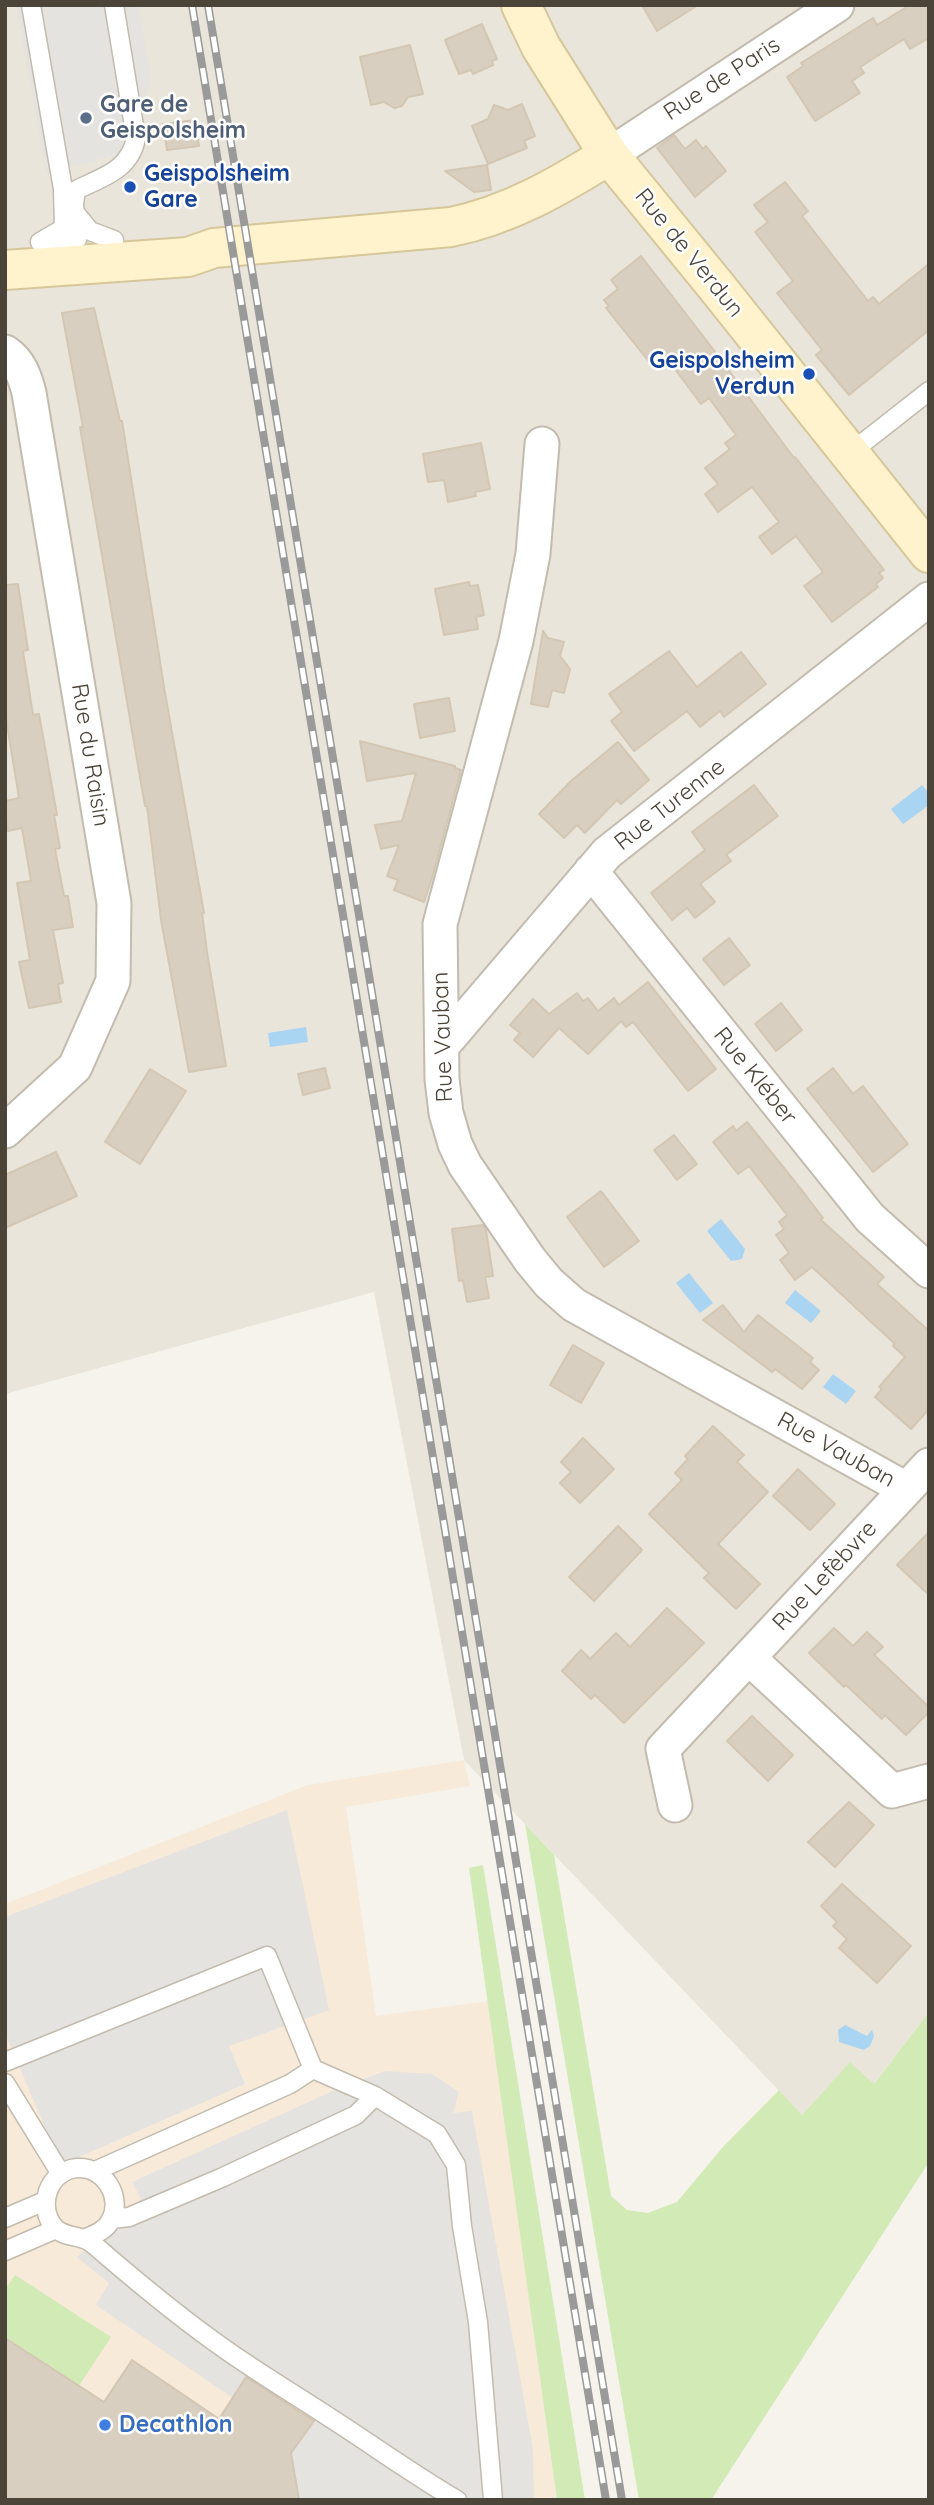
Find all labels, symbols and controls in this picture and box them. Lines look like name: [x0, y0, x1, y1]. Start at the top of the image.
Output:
street label: Rue de Paris: [659, 31, 785, 127]
place label: Gare de Geispolsheim: [100, 91, 246, 145]
marker: Gare de Geispolsheim: [78, 110, 94, 126]
place label: Geispolsheim Gare: [144, 160, 290, 214]
marker: Geispolsheim Gare: [122, 179, 138, 195]
street label: Rue de Verdun: [629, 183, 749, 323]
place label: Geispolsheim Verdun: [649, 347, 795, 401]
marker: Geispolsheim Verdun: [801, 366, 817, 382]
street label: Rue du Raisin: [65, 681, 115, 829]
street label: Rue Turenne: [609, 753, 731, 857]
street label: Rue Vauban: [427, 971, 459, 1103]
street label: Rue Kléber: [707, 1022, 803, 1130]
street label: Rue Vauban: [772, 1406, 900, 1494]
street label: Rue Lefèbvre: [767, 1515, 883, 1637]
place label: Decathlon: [119, 2411, 233, 2439]
marker: Decathlon: [97, 2417, 113, 2433]

